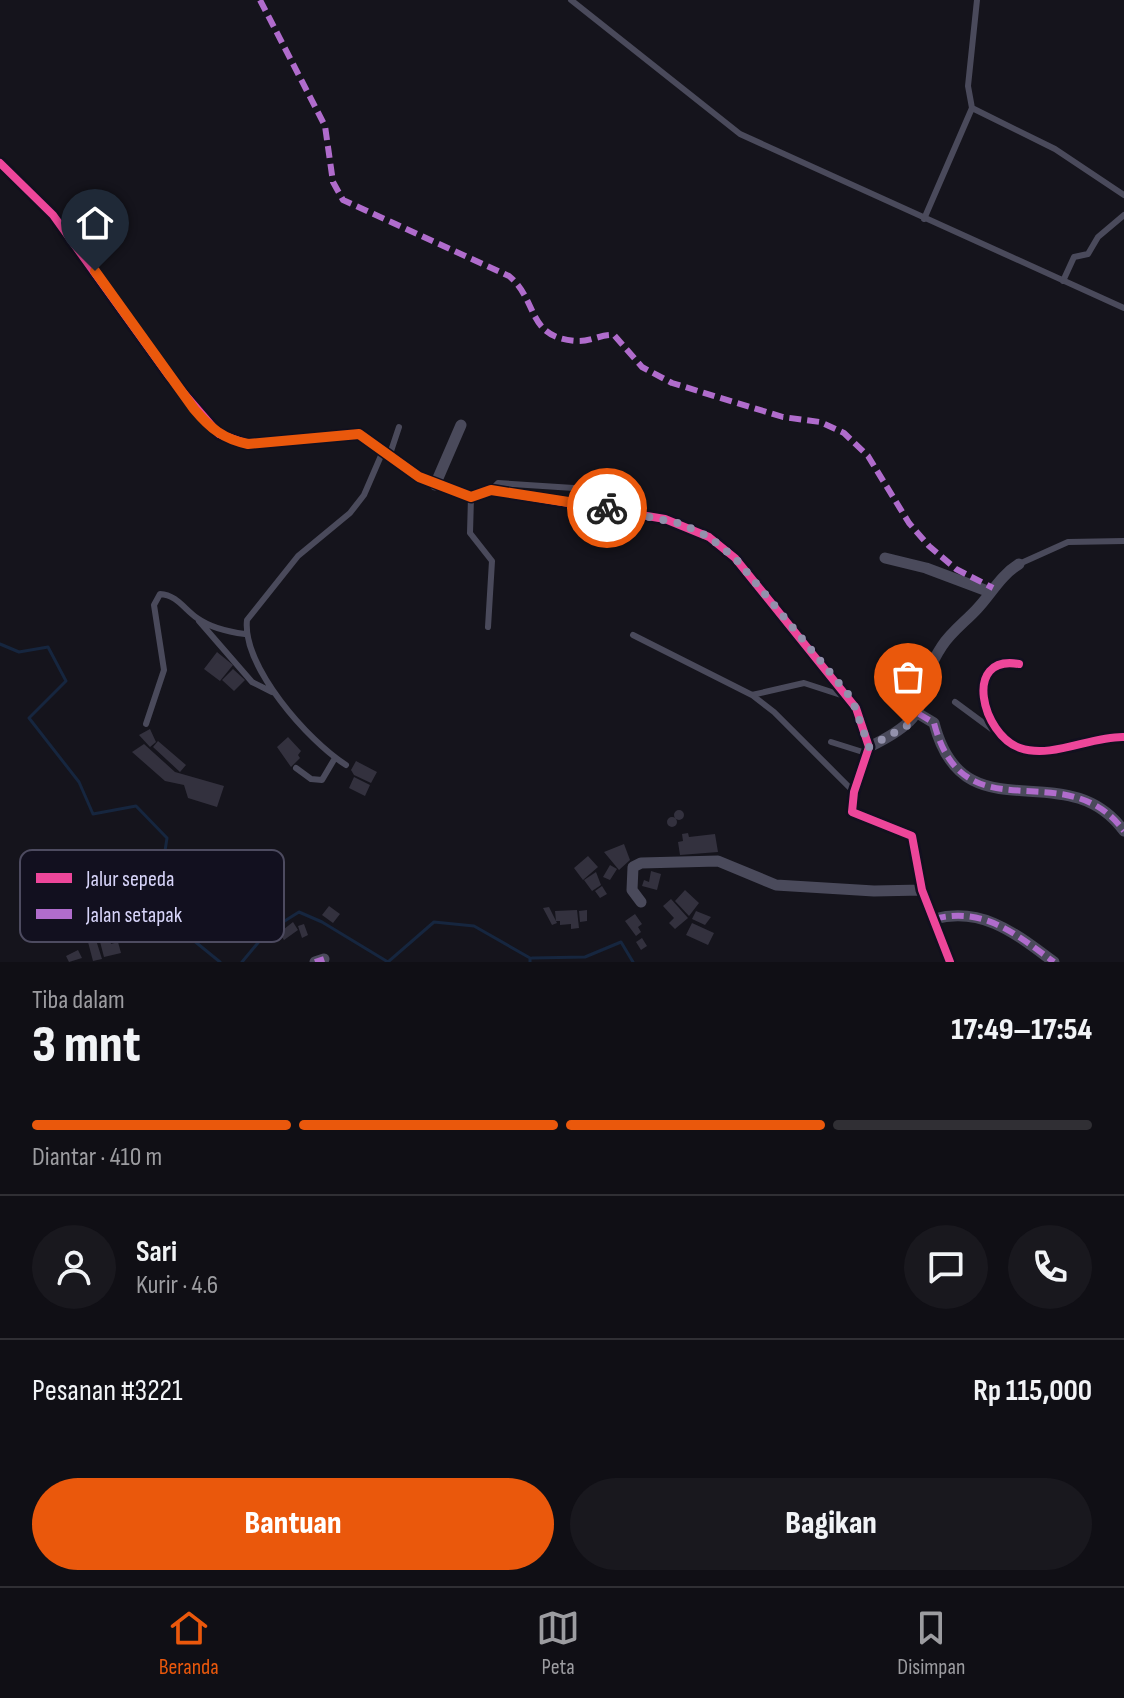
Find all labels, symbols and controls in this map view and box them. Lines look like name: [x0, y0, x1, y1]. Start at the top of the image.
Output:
pin: [61, 189, 129, 271]
icon: home: [73, 201, 117, 245]
courier: [567, 468, 647, 548]
icon: bike: [585, 486, 629, 530]
pin: [874, 643, 942, 725]
icon: bag: [886, 655, 930, 699]
legend: [20, 850, 284, 942]
text: Jalur sepeda: [85, 866, 174, 893]
text: Jalan setapak: [85, 902, 183, 929]
text: Tiba dalam: [32, 985, 125, 1016]
text: 17:49–17:54: [951, 1012, 1092, 1048]
text: 3 mnt: [32, 1014, 140, 1077]
text: Diantar · 410 m: [32, 1142, 162, 1173]
button: person: [32, 1225, 116, 1309]
button: chat: [904, 1225, 988, 1309]
button: phone: [1008, 1225, 1092, 1309]
text: Sari: [136, 1234, 177, 1270]
text: Kurir · 4.6: [136, 1270, 218, 1301]
text: Pesanan #3221: [32, 1373, 183, 1409]
text: Rp 115,000: [973, 1373, 1092, 1409]
button: Bantuan: [32, 1478, 554, 1570]
button: Bagikan: [570, 1478, 1092, 1570]
tab: Beranda: [159, 1606, 219, 1681]
tab: Peta: [536, 1606, 580, 1681]
tab: Disimpan: [897, 1606, 965, 1681]

